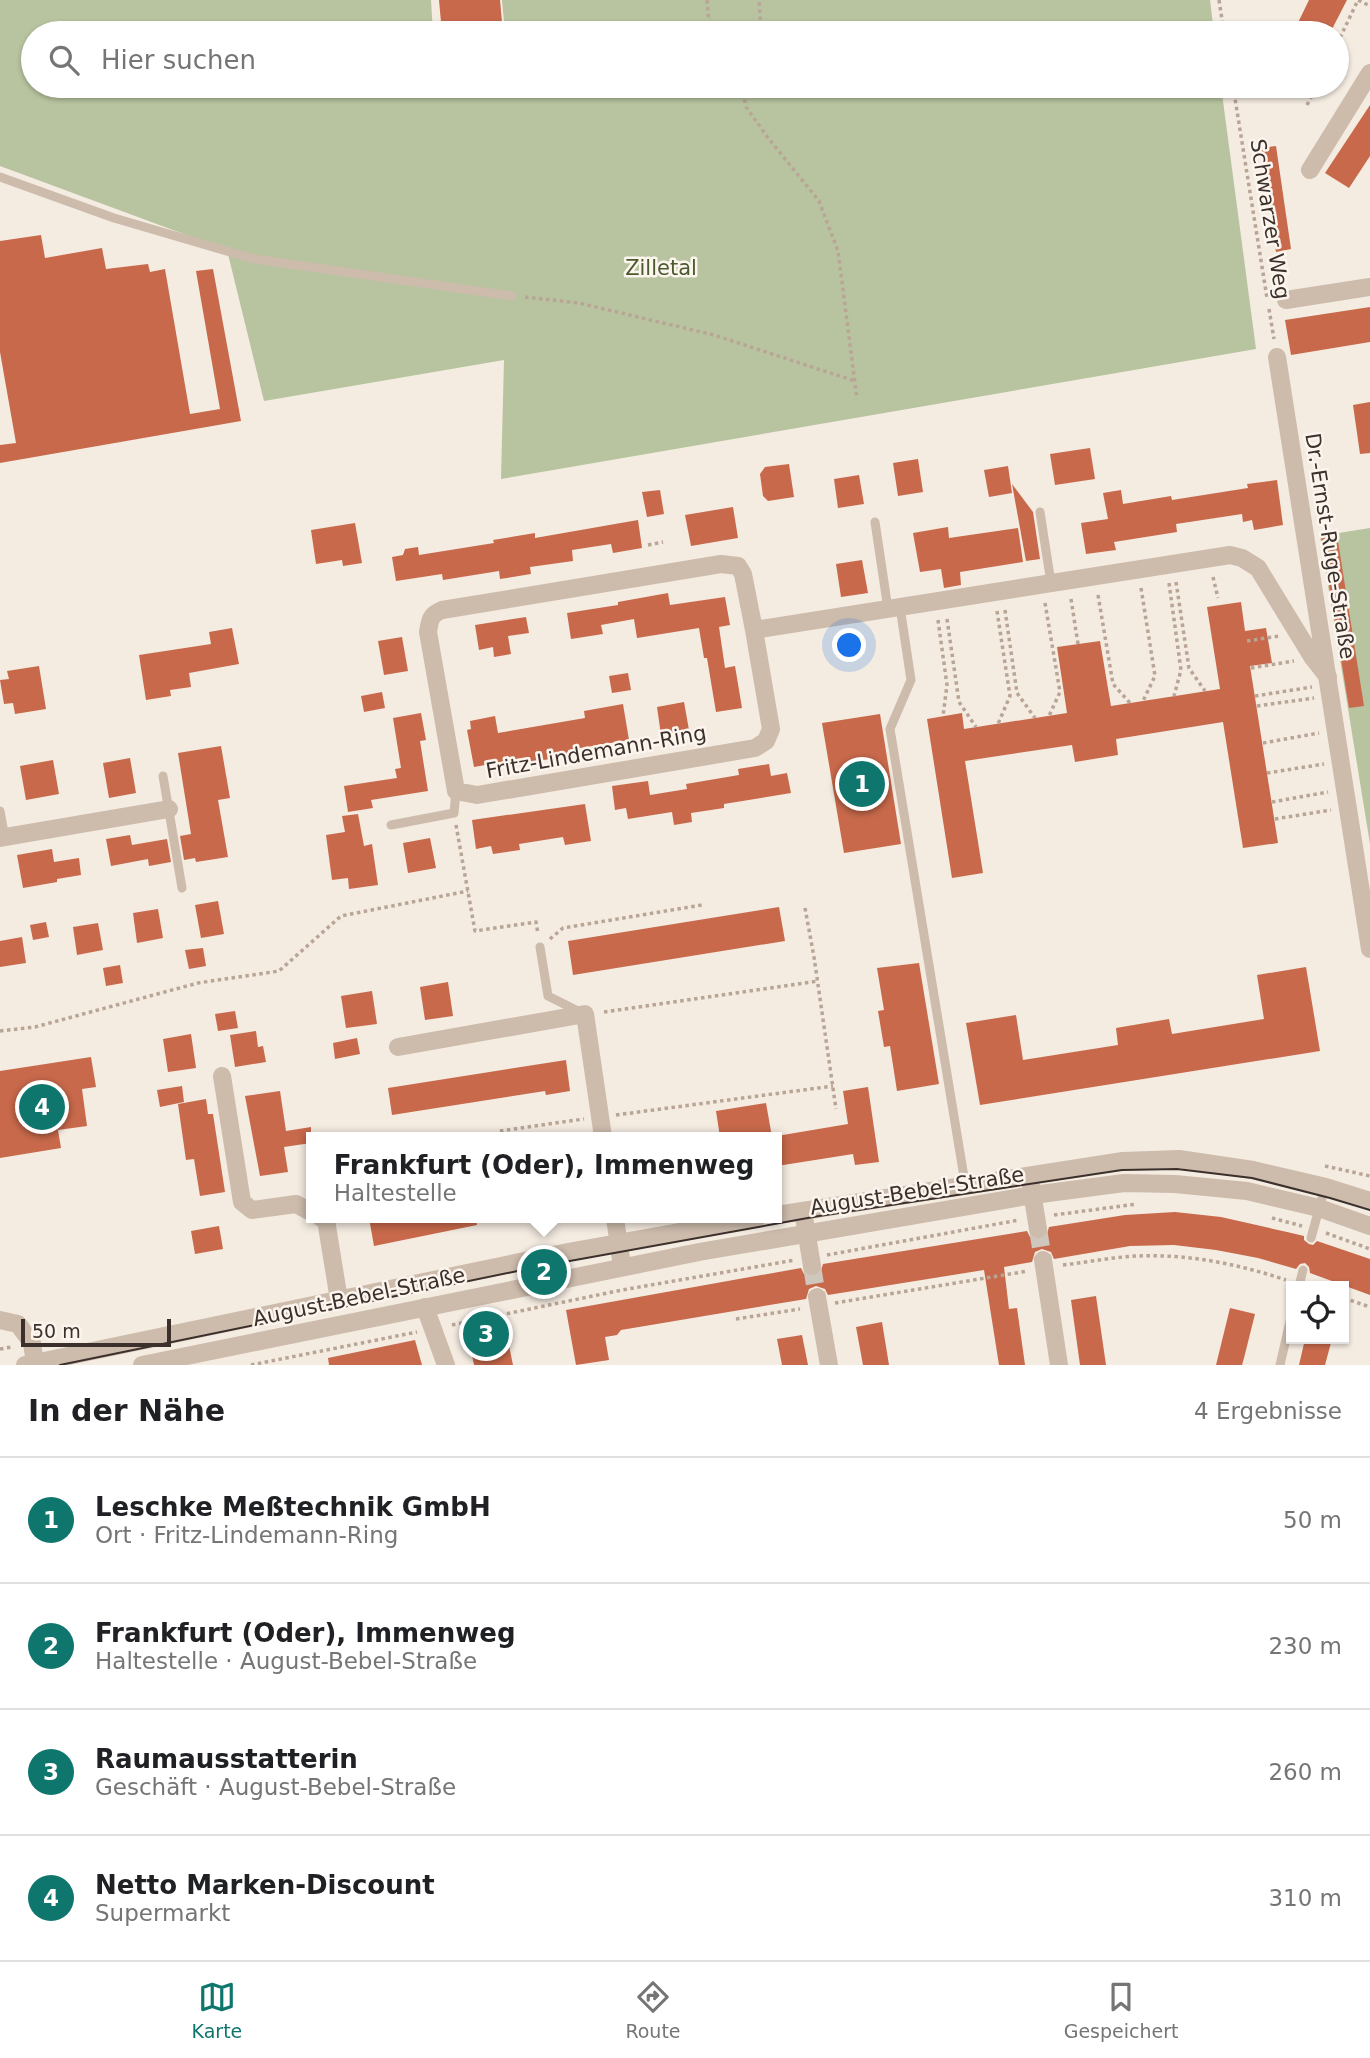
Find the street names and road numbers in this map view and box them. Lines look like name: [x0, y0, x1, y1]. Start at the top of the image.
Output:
street label: Schwarzer Weg: [1245, 137, 1295, 301]
street label: Dr.-Ernst-Ruge-Straße: [1300, 431, 1360, 661]
street label: Fritz-Lindemann-Ring: [484, 721, 708, 783]
street label: August-Bebel-Straße: [808, 1162, 1026, 1220]
street label: August-Bebel-Straße: [251, 1263, 467, 1331]

